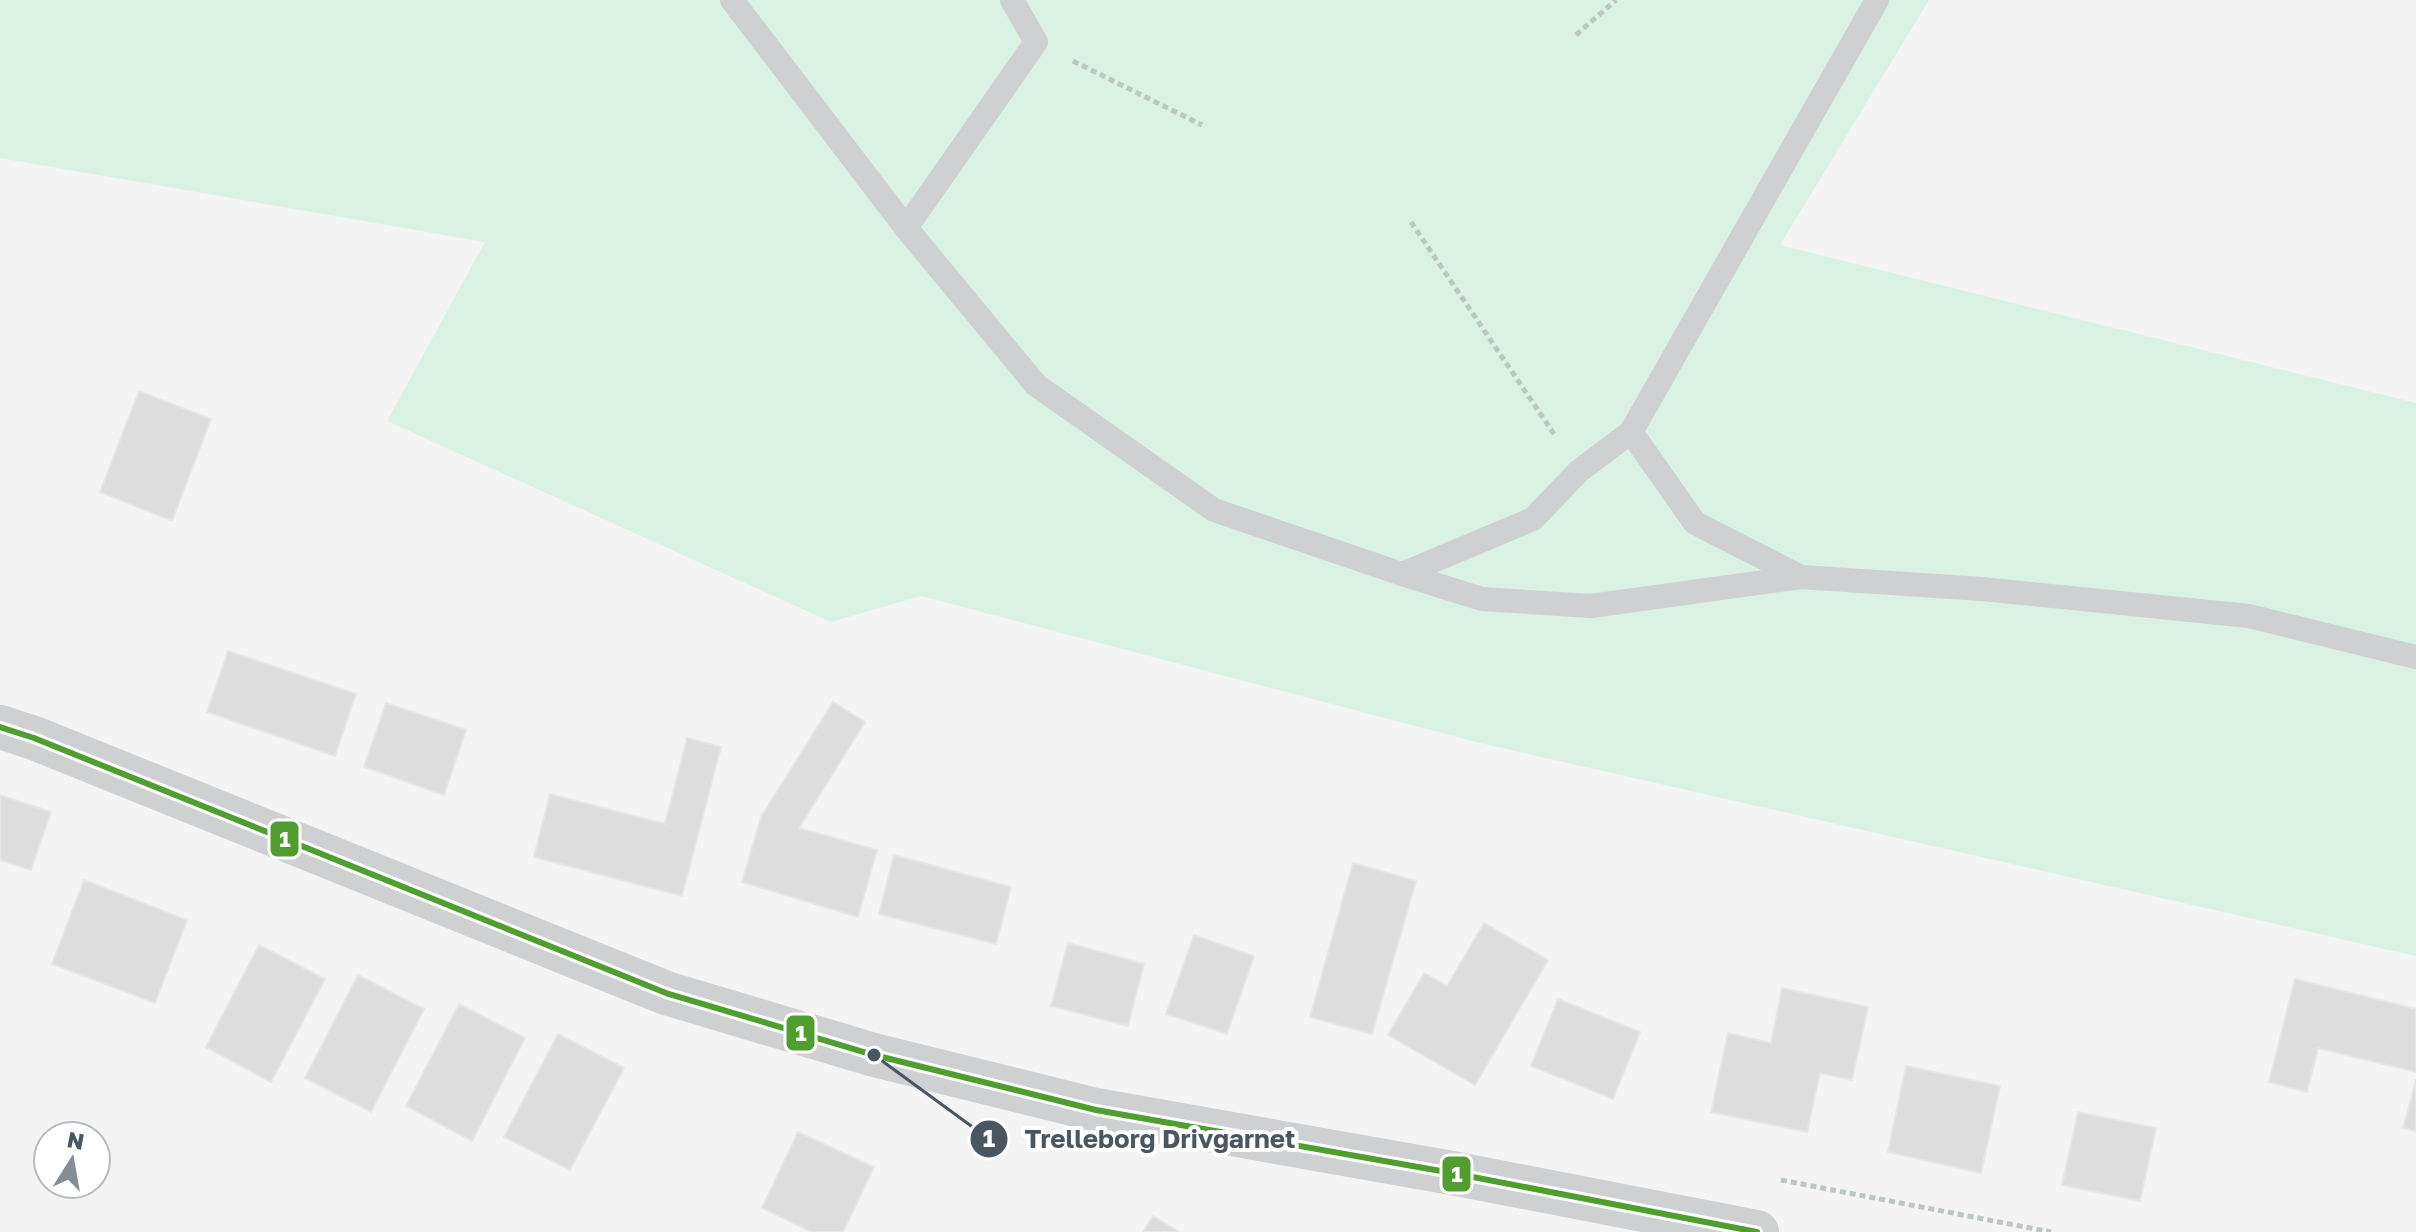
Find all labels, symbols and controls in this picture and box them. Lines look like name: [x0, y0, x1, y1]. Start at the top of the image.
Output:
line badge: 1: [269, 820, 300, 858]
text: 1: [279, 825, 291, 852]
line badge: 1: [785, 1014, 816, 1052]
text: 1: [795, 1019, 807, 1046]
callout: Trelleborg Drivgarnet: [969, 1114, 1312, 1164]
north arrow: [32, 1120, 112, 1200]
text: 1: [983, 1123, 995, 1152]
text: Trelleborg Drivgarnet: [1025, 1123, 1295, 1154]
text: N: [65, 1125, 87, 1155]
line badge: 1: [1441, 1155, 1472, 1193]
text: 1: [1451, 1160, 1463, 1187]

